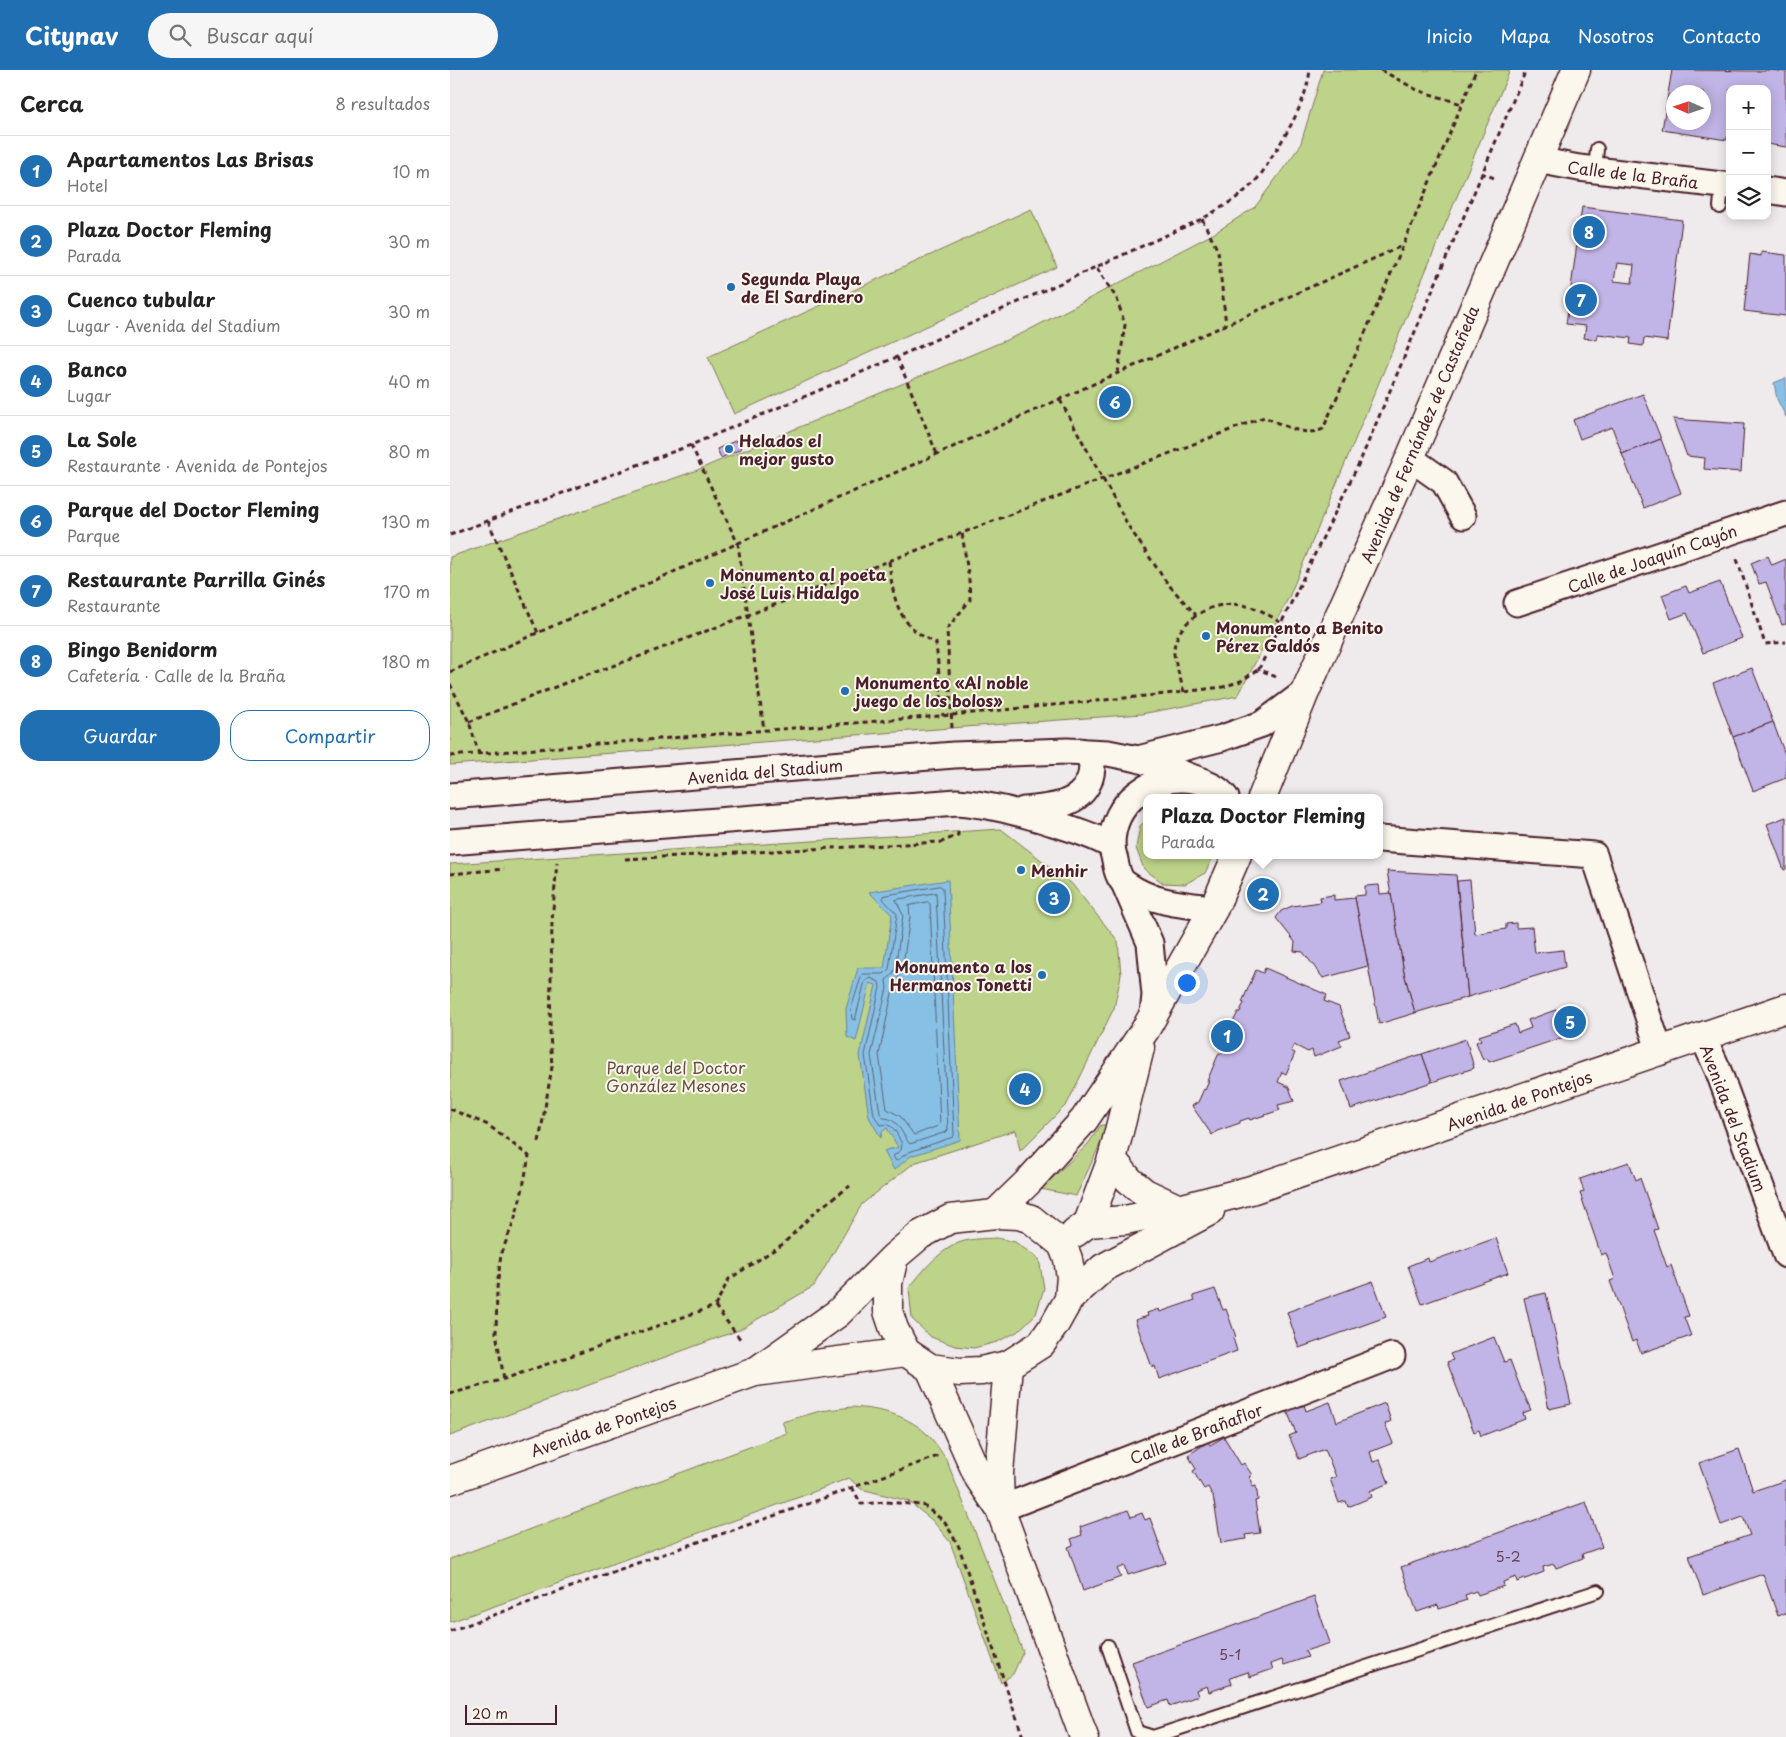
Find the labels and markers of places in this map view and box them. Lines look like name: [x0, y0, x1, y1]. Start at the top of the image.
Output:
pin: 8: [1573, 213, 1605, 251]
place label: Segunda Playa de El Sardinero: [741, 266, 863, 308]
marker: Segunda Playa de El Sardinero: [725, 281, 737, 293]
pin: 7: [1565, 281, 1597, 319]
pin: 6: [1099, 383, 1131, 421]
place label: Helados el mejor gusto: [739, 428, 834, 470]
marker: Helados el mejor gusto: [723, 443, 735, 455]
place label: Monumento al poeta José Luis Hidalgo: [720, 562, 887, 604]
marker: Monumento al poeta José Luis Hidalgo: [704, 577, 716, 589]
place label: Monumento a Benito Pérez Galdós: [1216, 615, 1383, 657]
marker: Monumento a Benito Pérez Galdós: [1200, 630, 1212, 642]
place label: Monumento «Al noble juego de los bolos»: [853, 670, 1029, 712]
marker: Monumento «Al noble juego de los bolos»: [839, 685, 851, 697]
place label: Menhir: [1031, 858, 1088, 882]
marker: Menhir: [1015, 864, 1027, 876]
pin: 2: [1247, 875, 1279, 913]
pin: 3: [1038, 879, 1070, 917]
place label: Monumento a los Hermanos Tonetti: [890, 954, 1032, 996]
marker: Monumento a los Hermanos Tonetti: [1036, 969, 1048, 981]
pin: 5: [1554, 1003, 1586, 1041]
pin: 1: [1211, 1017, 1243, 1055]
pin: 4: [1009, 1070, 1041, 1108]

